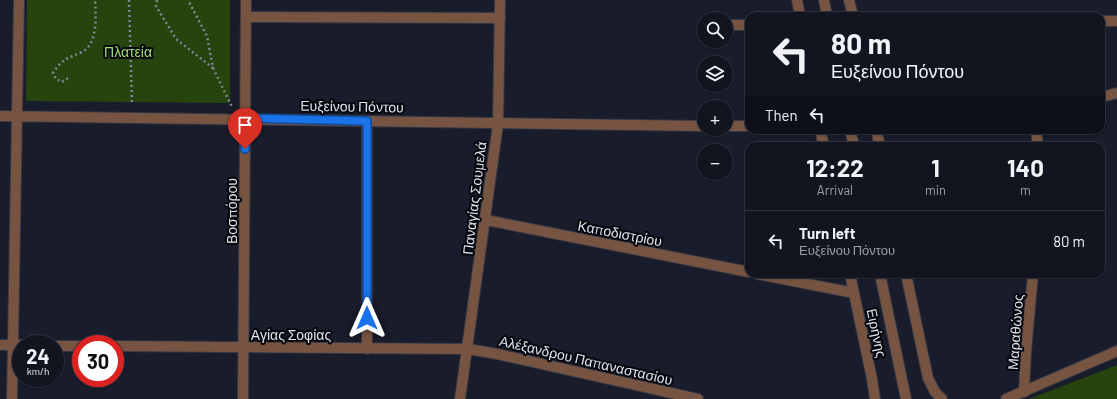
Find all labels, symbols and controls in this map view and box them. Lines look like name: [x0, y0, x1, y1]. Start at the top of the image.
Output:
map controls: [697, 12, 733, 180]
button: search: [697, 12, 733, 48]
text: 80 m: [831, 26, 891, 60]
icon: left: [765, 28, 817, 80]
park label: Πλατεία: [104, 43, 152, 60]
button: layers: [697, 56, 733, 92]
text: Ευξείνου Πόντου: [831, 60, 964, 82]
street label: Ευξείνου Πόντου: [300, 97, 404, 115]
button: +: [697, 100, 733, 136]
icon: left: [806, 104, 828, 126]
text: Then: [765, 106, 798, 124]
pin: [228, 108, 262, 149]
icon: arrive: [234, 114, 256, 136]
street label: Παναγίας Σουμελά: [459, 140, 489, 256]
button: −: [697, 144, 733, 180]
text: 12:22: [806, 153, 864, 182]
text: 1: [931, 153, 940, 182]
text: 140: [1007, 153, 1044, 182]
street label: Βοσπόρου: [223, 178, 240, 244]
text: Arrival: [817, 182, 853, 198]
text: min: [925, 182, 946, 198]
text: m: [1020, 182, 1031, 198]
street label: Καποδιστρίου: [576, 216, 664, 250]
text: Turn left: [799, 224, 855, 242]
icon: left: [765, 230, 787, 252]
text: 80 m: [1053, 232, 1085, 250]
text: Ευξείνου Πόντου: [799, 242, 895, 258]
street label: Μαραθώνος: [1004, 293, 1026, 371]
position arrow: [346, 297, 388, 339]
street label: Ειρήνης: [864, 307, 891, 359]
street label: Αγίας Σοφίας: [251, 326, 331, 343]
street label: Αλέξανδρου Παπαναστασίου: [498, 332, 674, 388]
speed limit sign: 30: [72, 335, 124, 387]
text: 24: [26, 344, 50, 368]
text: km/h: [27, 365, 49, 377]

